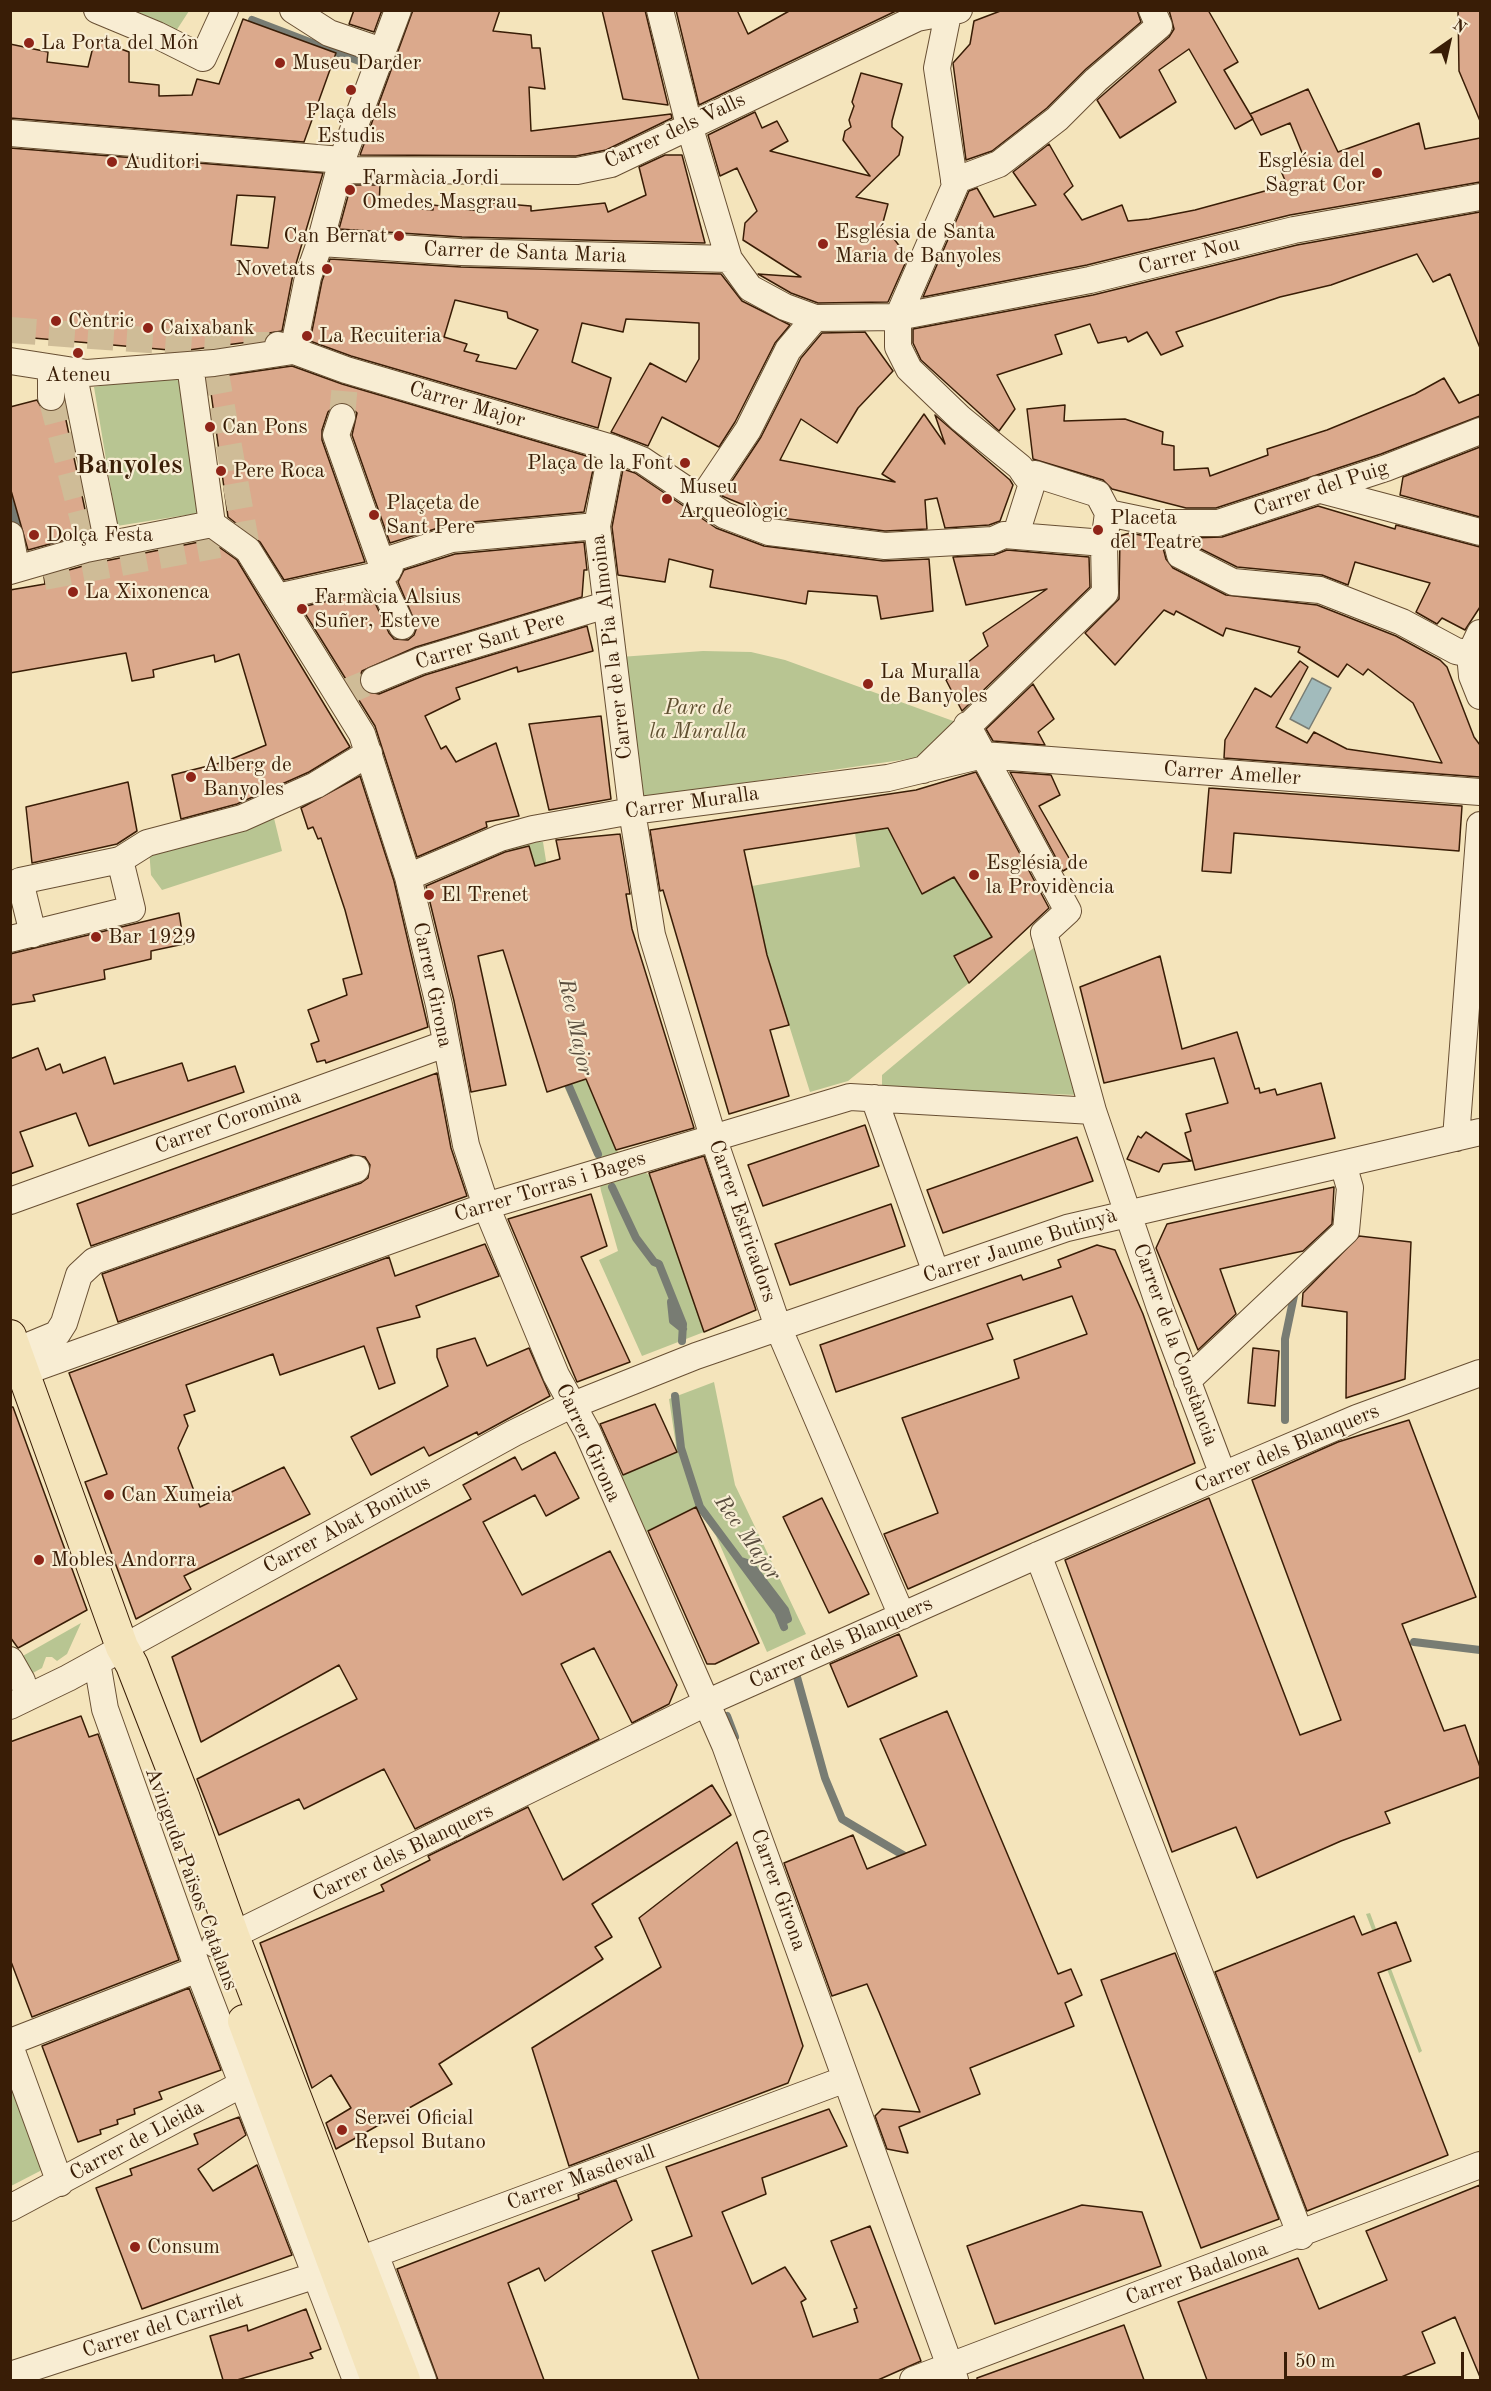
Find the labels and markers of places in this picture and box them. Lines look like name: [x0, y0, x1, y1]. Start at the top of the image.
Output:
place label: La Porta del Món: [41, 30, 199, 56]
marker: La Porta del Món: [22, 36, 36, 50]
place label: Museu Darder: [292, 50, 421, 76]
marker: Museu Darder: [273, 56, 287, 70]
marker: Plaça dels Estudis: [344, 83, 358, 97]
place label: Plaça dels Estudis: [305, 99, 397, 149]
place label: Església del Sagrat Cor: [1257, 148, 1365, 198]
place label: Auditori: [124, 149, 200, 175]
marker: Auditori: [105, 155, 119, 169]
place label: Farmàcia Jordi Omedes Masgrau: [362, 165, 517, 215]
marker: Església del Sagrat Cor: [1370, 166, 1384, 180]
marker: Farmàcia Jordi Omedes Masgrau: [343, 183, 357, 197]
place label: Església de Santa Maria de Banyoles: [835, 219, 1001, 269]
place label: Can Bernat: [284, 223, 387, 249]
marker: Can Bernat: [392, 229, 406, 243]
marker: Església de Santa Maria de Banyoles: [816, 237, 830, 251]
place label: Novetats: [235, 256, 315, 282]
marker: Novetats: [320, 262, 334, 276]
place label: Cèntric: [68, 308, 134, 334]
marker: Cèntric: [49, 314, 63, 328]
place label: Caixabank: [160, 315, 255, 341]
marker: Caixabank: [141, 321, 155, 335]
place label: La Recuiteria: [319, 323, 442, 349]
marker: La Recuiteria: [300, 329, 314, 343]
marker: Ateneu: [71, 346, 85, 360]
place label: Ateneu: [45, 362, 111, 388]
place label: Can Pons: [222, 414, 308, 440]
marker: Can Pons: [203, 420, 217, 434]
place label: Plaça de la Font: [527, 450, 673, 476]
marker: Plaça de la Font: [678, 456, 692, 470]
place label: Pere Roca: [233, 458, 325, 484]
marker: Pere Roca: [214, 464, 228, 478]
place label: Museu Arqueològic: [679, 474, 788, 524]
place label: Plaçeta de Sant Pere: [386, 490, 479, 540]
marker: Museu Arqueològic: [660, 492, 674, 506]
place label: Placeta del Teatre: [1110, 505, 1201, 555]
marker: Plaçeta de Sant Pere: [367, 508, 381, 522]
place label: Dolça Festa: [46, 522, 153, 548]
marker: Placeta del Teatre: [1091, 523, 1105, 537]
marker: Dolça Festa: [27, 528, 41, 542]
place label: La Xixonenca: [85, 579, 209, 605]
place label: Farmàcia Alsius Suñer, Esteve: [314, 584, 461, 634]
marker: La Xixonenca: [66, 585, 80, 599]
marker: Farmàcia Alsius Suñer, Esteve: [295, 602, 309, 616]
place label: La Muralla de Banyoles: [880, 659, 988, 709]
marker: La Muralla de Banyoles: [861, 677, 875, 691]
place label: Alberg de Banyoles: [203, 752, 292, 802]
marker: Alberg de Banyoles: [184, 770, 198, 784]
place label: Església de la Providència: [986, 850, 1114, 900]
marker: Església de la Providència: [967, 868, 981, 882]
place label: El Trenet: [441, 882, 529, 908]
marker: El Trenet: [422, 888, 436, 902]
place label: Bar 1929: [108, 924, 196, 950]
marker: Bar 1929: [89, 930, 103, 944]
place label: Can Xumeia: [121, 1482, 232, 1508]
marker: Can Xumeia: [102, 1488, 116, 1502]
place label: Mobles Andorra: [51, 1547, 196, 1573]
marker: Mobles Andorra: [32, 1553, 46, 1567]
place label: Servei Oficial Repsol Butano: [354, 2105, 486, 2155]
marker: Servei Oficial Repsol Butano: [335, 2123, 349, 2137]
place label: Consum: [147, 2234, 220, 2260]
marker: Consum: [128, 2240, 142, 2254]

